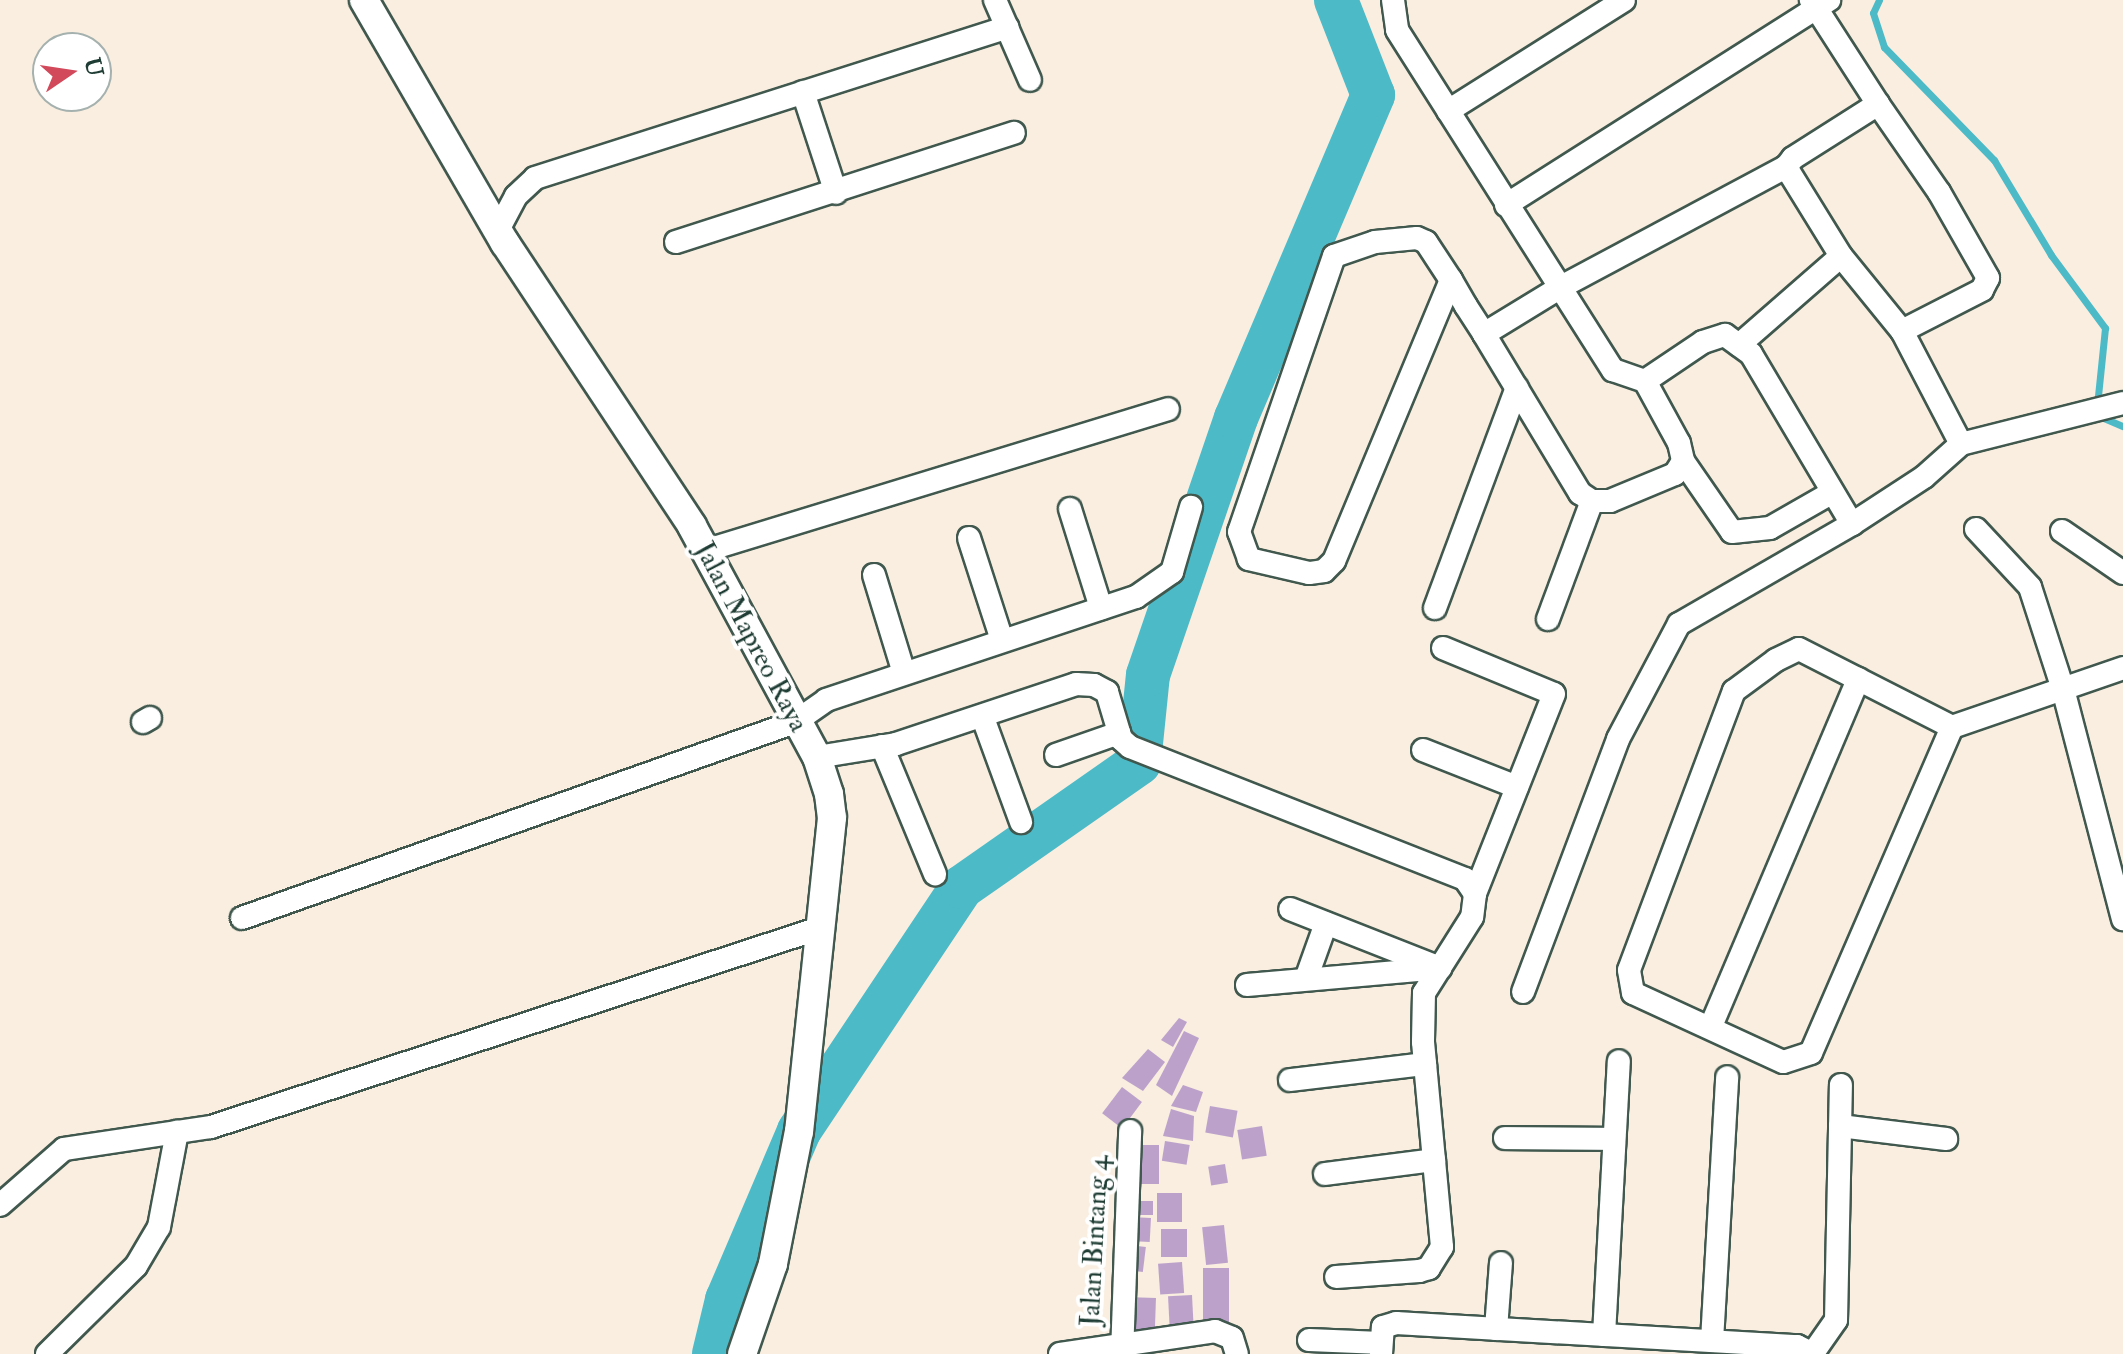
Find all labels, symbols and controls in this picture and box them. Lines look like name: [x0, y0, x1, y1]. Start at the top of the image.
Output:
north arrow: [32, 32, 112, 112]
text: U: [78, 55, 109, 79]
street label: Jalan Mapreo Raya: [687, 536, 815, 738]
street label: Jalan Bintang 4: [1074, 1155, 1116, 1327]

